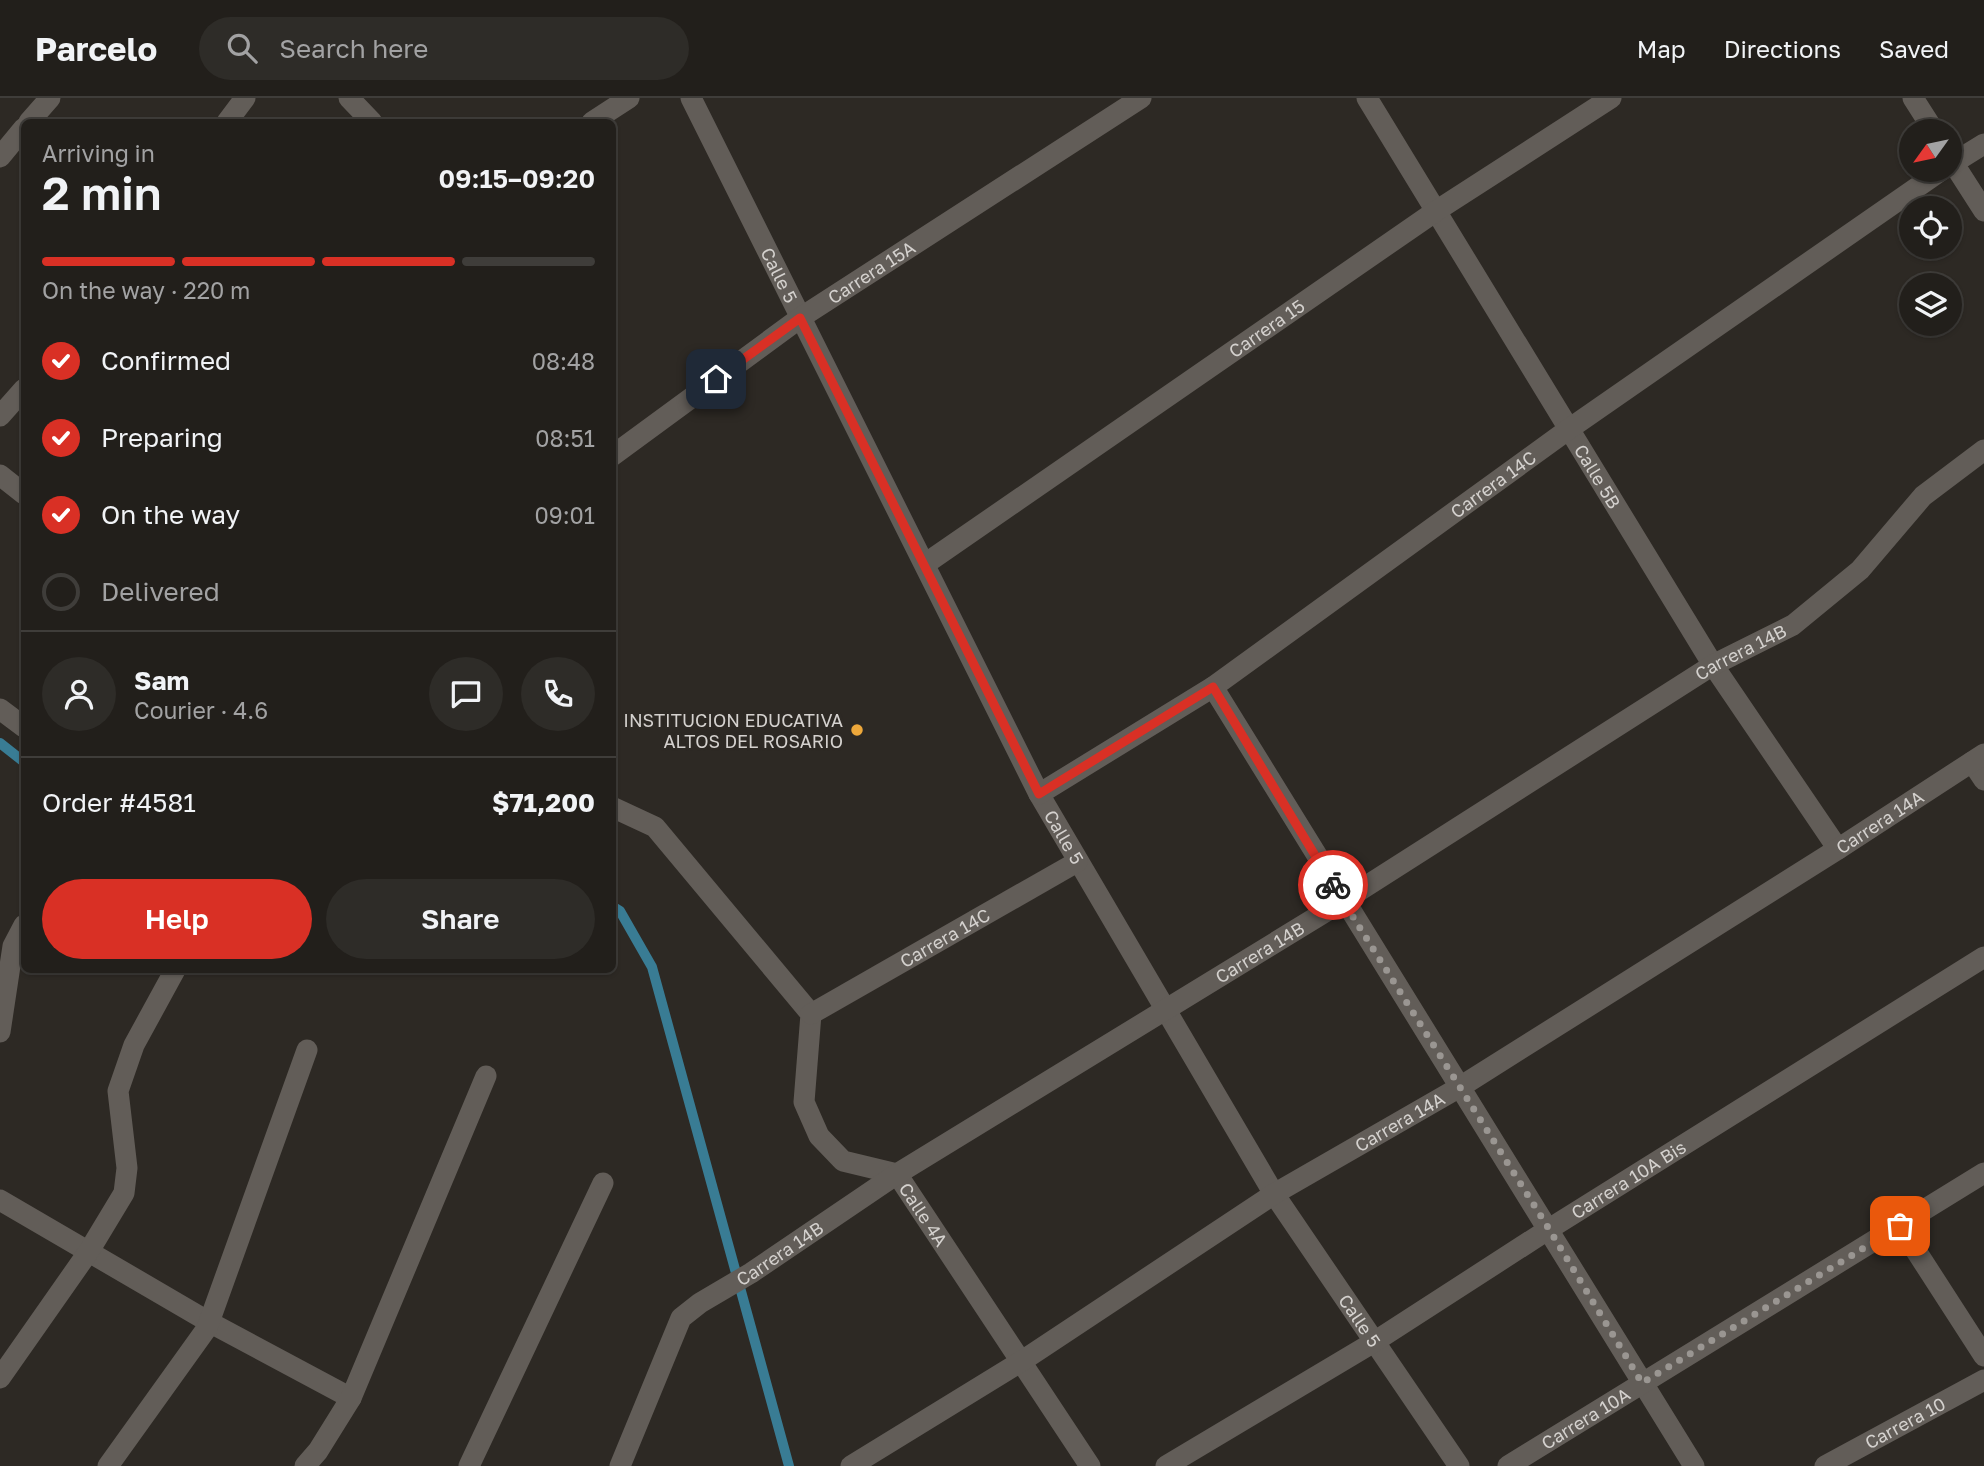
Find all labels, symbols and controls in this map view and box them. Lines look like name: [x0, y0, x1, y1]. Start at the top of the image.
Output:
search box: [199, 17, 689, 80]
text: Parcelo: [35, 29, 157, 68]
icon: search: [223, 29, 261, 67]
text: Search here: [279, 33, 428, 64]
text: Map: [1637, 34, 1686, 63]
text: Directions: [1724, 34, 1841, 63]
text: Saved: [1879, 34, 1949, 63]
north arrow: [1899, 119, 1962, 182]
map controls: [1899, 119, 1962, 336]
text: Arriving in: [42, 139, 155, 167]
text: 09:15–09:20: [439, 163, 595, 194]
text: 2 min: [42, 165, 162, 220]
button: locate: [1899, 196, 1962, 259]
street label: Carrera 15A: [823, 236, 919, 308]
street label: Calle 5: [756, 244, 803, 306]
button: layers: [1899, 273, 1962, 336]
text: On the way · 220 m: [42, 276, 250, 304]
street label: Carrera 15: [1224, 294, 1309, 362]
icon: check: [42, 342, 80, 380]
text: Confirmed: [101, 345, 231, 376]
text: 08:48: [532, 347, 595, 375]
pin: [686, 349, 746, 409]
icon: home: [697, 360, 735, 398]
icon: check: [42, 419, 80, 457]
text: Preparing: [101, 422, 223, 453]
text: 08:51: [535, 424, 595, 452]
street label: Calle 5B: [1570, 440, 1626, 512]
street label: Carrera 14C: [1446, 446, 1540, 522]
icon: check: [42, 496, 80, 534]
text: On the way: [101, 499, 240, 530]
text: 09:01: [535, 501, 595, 529]
text: Delivered: [101, 576, 220, 607]
street label: Carrera 14B: [1691, 619, 1790, 685]
button: person: [42, 657, 116, 731]
button: chat: [429, 657, 503, 731]
button: phone: [521, 657, 595, 731]
text: Sam: [134, 665, 189, 696]
text: Courier · 4.6: [134, 696, 268, 724]
place label: INSTITUCION EDUCATIVA ALTOS DEL ROSARIO: [623, 709, 843, 752]
marker: INSTITUCION EDUCATIVA ALTOS DEL ROSARIO: [849, 722, 865, 738]
street label: Carrera 14A: [1832, 785, 1928, 858]
text: Order #4581: [42, 787, 196, 818]
text: $71,200: [492, 787, 595, 818]
street label: Calle 5: [1040, 806, 1089, 868]
courier: [1298, 850, 1368, 920]
icon: bike: [1314, 866, 1352, 904]
button: Help: [42, 879, 312, 959]
button: Share: [326, 879, 595, 959]
street label: Carrera 14C: [896, 903, 994, 972]
street label: Carrera 14B: [1211, 917, 1308, 988]
street label: Carrera 14A: [1351, 1087, 1449, 1156]
street label: Carrera 10A Bis: [1567, 1135, 1690, 1224]
street label: Calle 4A: [895, 1178, 953, 1250]
pin: [1870, 1196, 1930, 1256]
icon: bag: [1881, 1207, 1919, 1245]
street label: Carrera 14B: [732, 1216, 827, 1290]
street label: Calle 5: [1334, 1290, 1386, 1351]
street label: Carrera 10A: [1537, 1383, 1634, 1454]
street label: Carrera 10: [1861, 1392, 1949, 1453]

